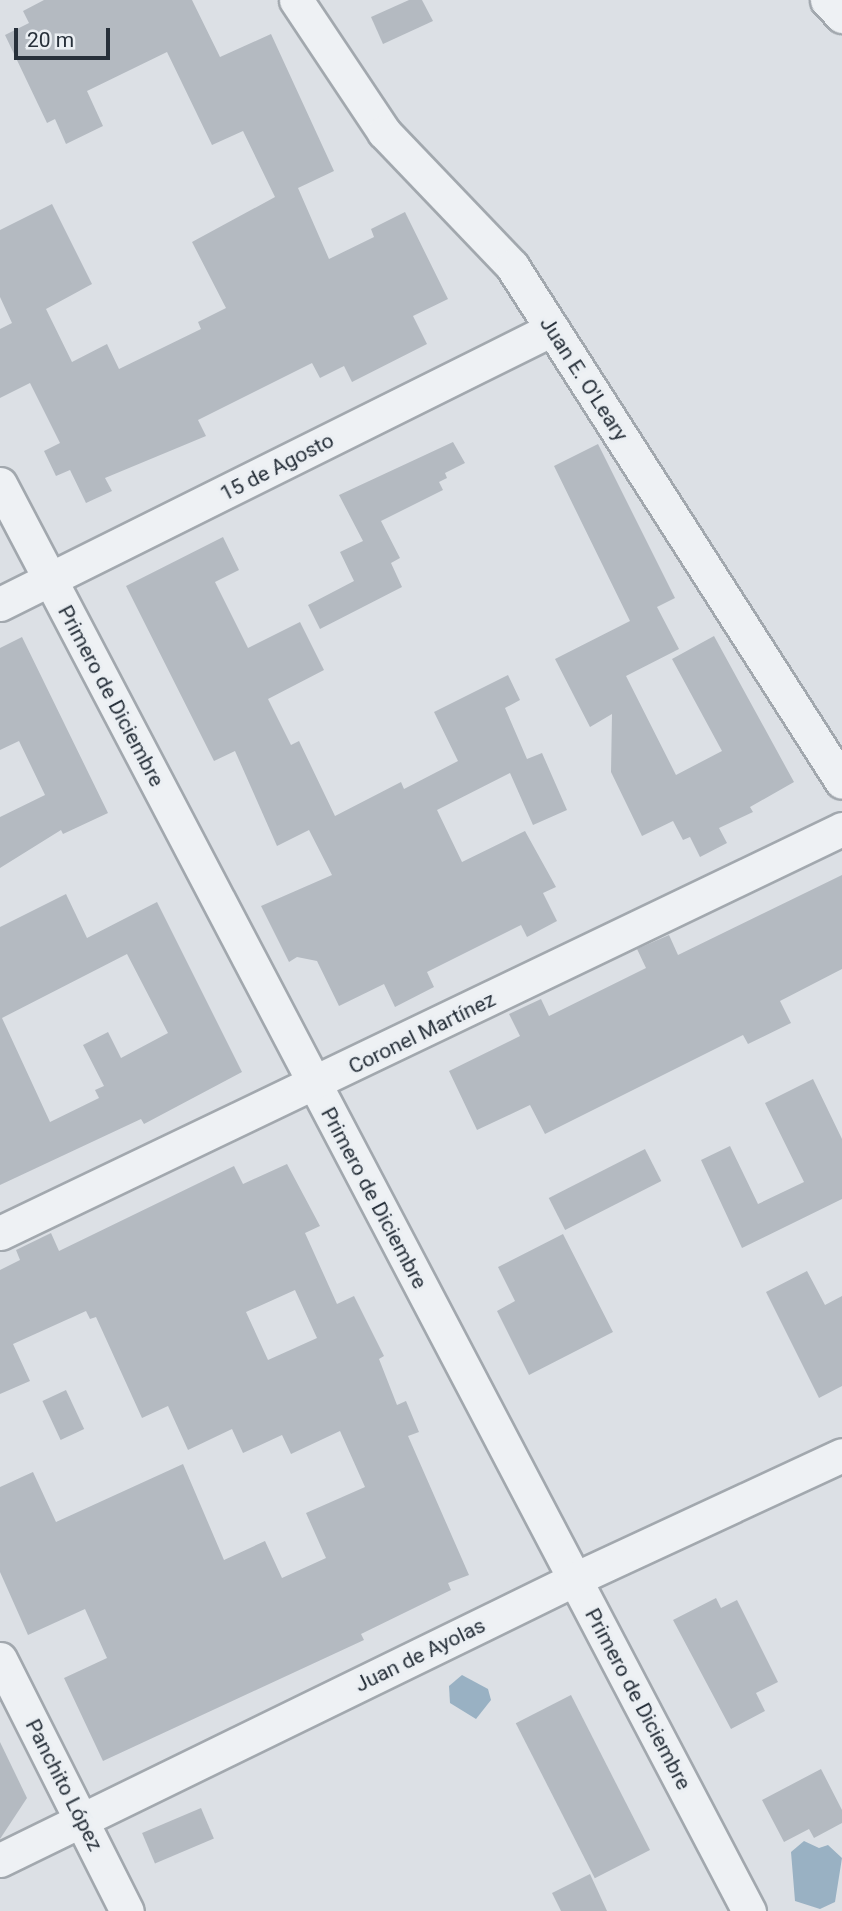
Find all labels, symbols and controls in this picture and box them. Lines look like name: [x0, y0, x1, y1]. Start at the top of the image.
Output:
scale bar: [18, 14, 114, 58]
text: 20 m: [27, 28, 74, 52]
street label: Juan E. O'Leary: [534, 312, 634, 446]
street label: 15 de Agosto: [216, 428, 338, 506]
street label: Primero de Diciembre: [53, 601, 169, 791]
street label: Coronel Martínez: [344, 987, 500, 1079]
street label: Primero de Diciembre: [316, 1103, 432, 1293]
street label: Primero de Diciembre: [580, 1604, 696, 1794]
street label: Juan de Ayolas: [351, 1613, 489, 1697]
street label: Panchito López: [20, 1715, 108, 1855]

